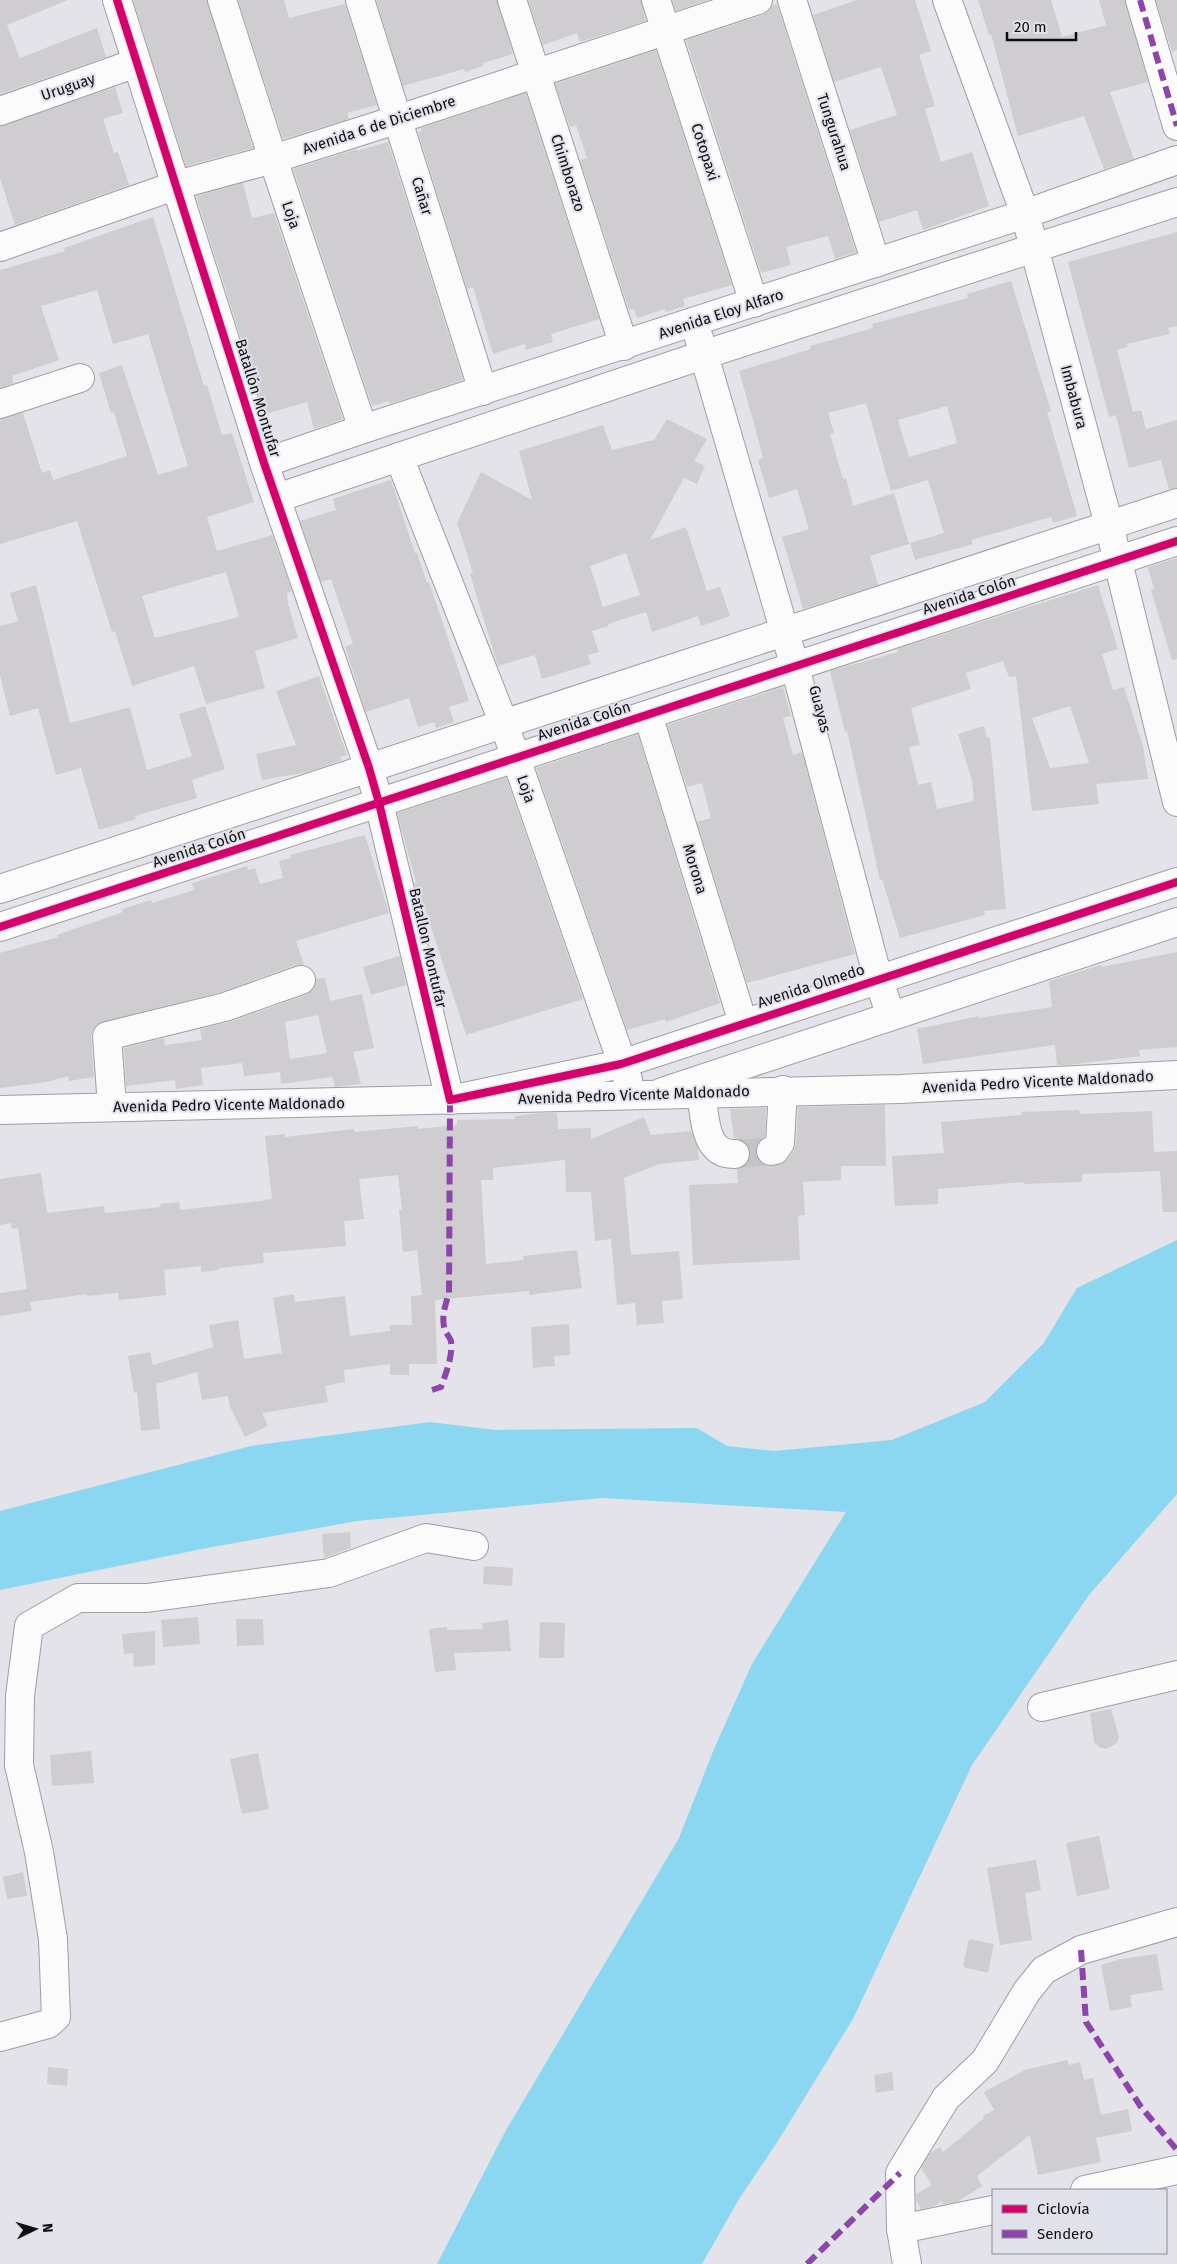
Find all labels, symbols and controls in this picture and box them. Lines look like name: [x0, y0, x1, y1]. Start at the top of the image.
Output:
scale bar: [1007, 10, 1076, 42]
text: 20 m: [1014, 18, 1047, 36]
street label: Uruguay: [39, 69, 98, 105]
street label: Tungurahua: [813, 91, 855, 173]
street label: Avenida 6 de Diciembre: [300, 92, 458, 158]
street label: Cotopaxi: [687, 121, 723, 183]
street label: Chimborazo: [547, 132, 589, 214]
street label: Cañar: [408, 175, 436, 218]
street label: Loja: [278, 199, 304, 231]
street label: Avenida Eloy Alfaro: [656, 285, 786, 343]
street label: Batallón Montufar: [231, 337, 285, 460]
street label: Imbabura: [1057, 363, 1091, 431]
street label: Avenida Colón: [920, 571, 1018, 619]
street label: Guayas: [805, 683, 835, 735]
street label: Avenida Colón: [535, 697, 633, 745]
street label: Loja: [513, 773, 539, 805]
street label: Avenida Colón: [150, 824, 248, 872]
street label: Morona: [679, 842, 711, 896]
street label: Batallon Montufar: [405, 886, 451, 1010]
street label: Avenida Olmedo: [755, 960, 867, 1012]
street label: Avenida Pedro Vicente Maldonado: [922, 1067, 1154, 1097]
street label: Avenida Pedro Vicente Maldonado: [518, 1082, 750, 1108]
street label: Avenida Pedro Vicente Maldonado: [113, 1094, 345, 1116]
legend: [992, 2189, 1167, 2254]
text: Ciclovía: [1037, 2200, 1090, 2218]
north arrow: [10, 2204, 60, 2254]
text: N: [39, 2223, 56, 2233]
text: Sendero: [1037, 2225, 1093, 2243]

